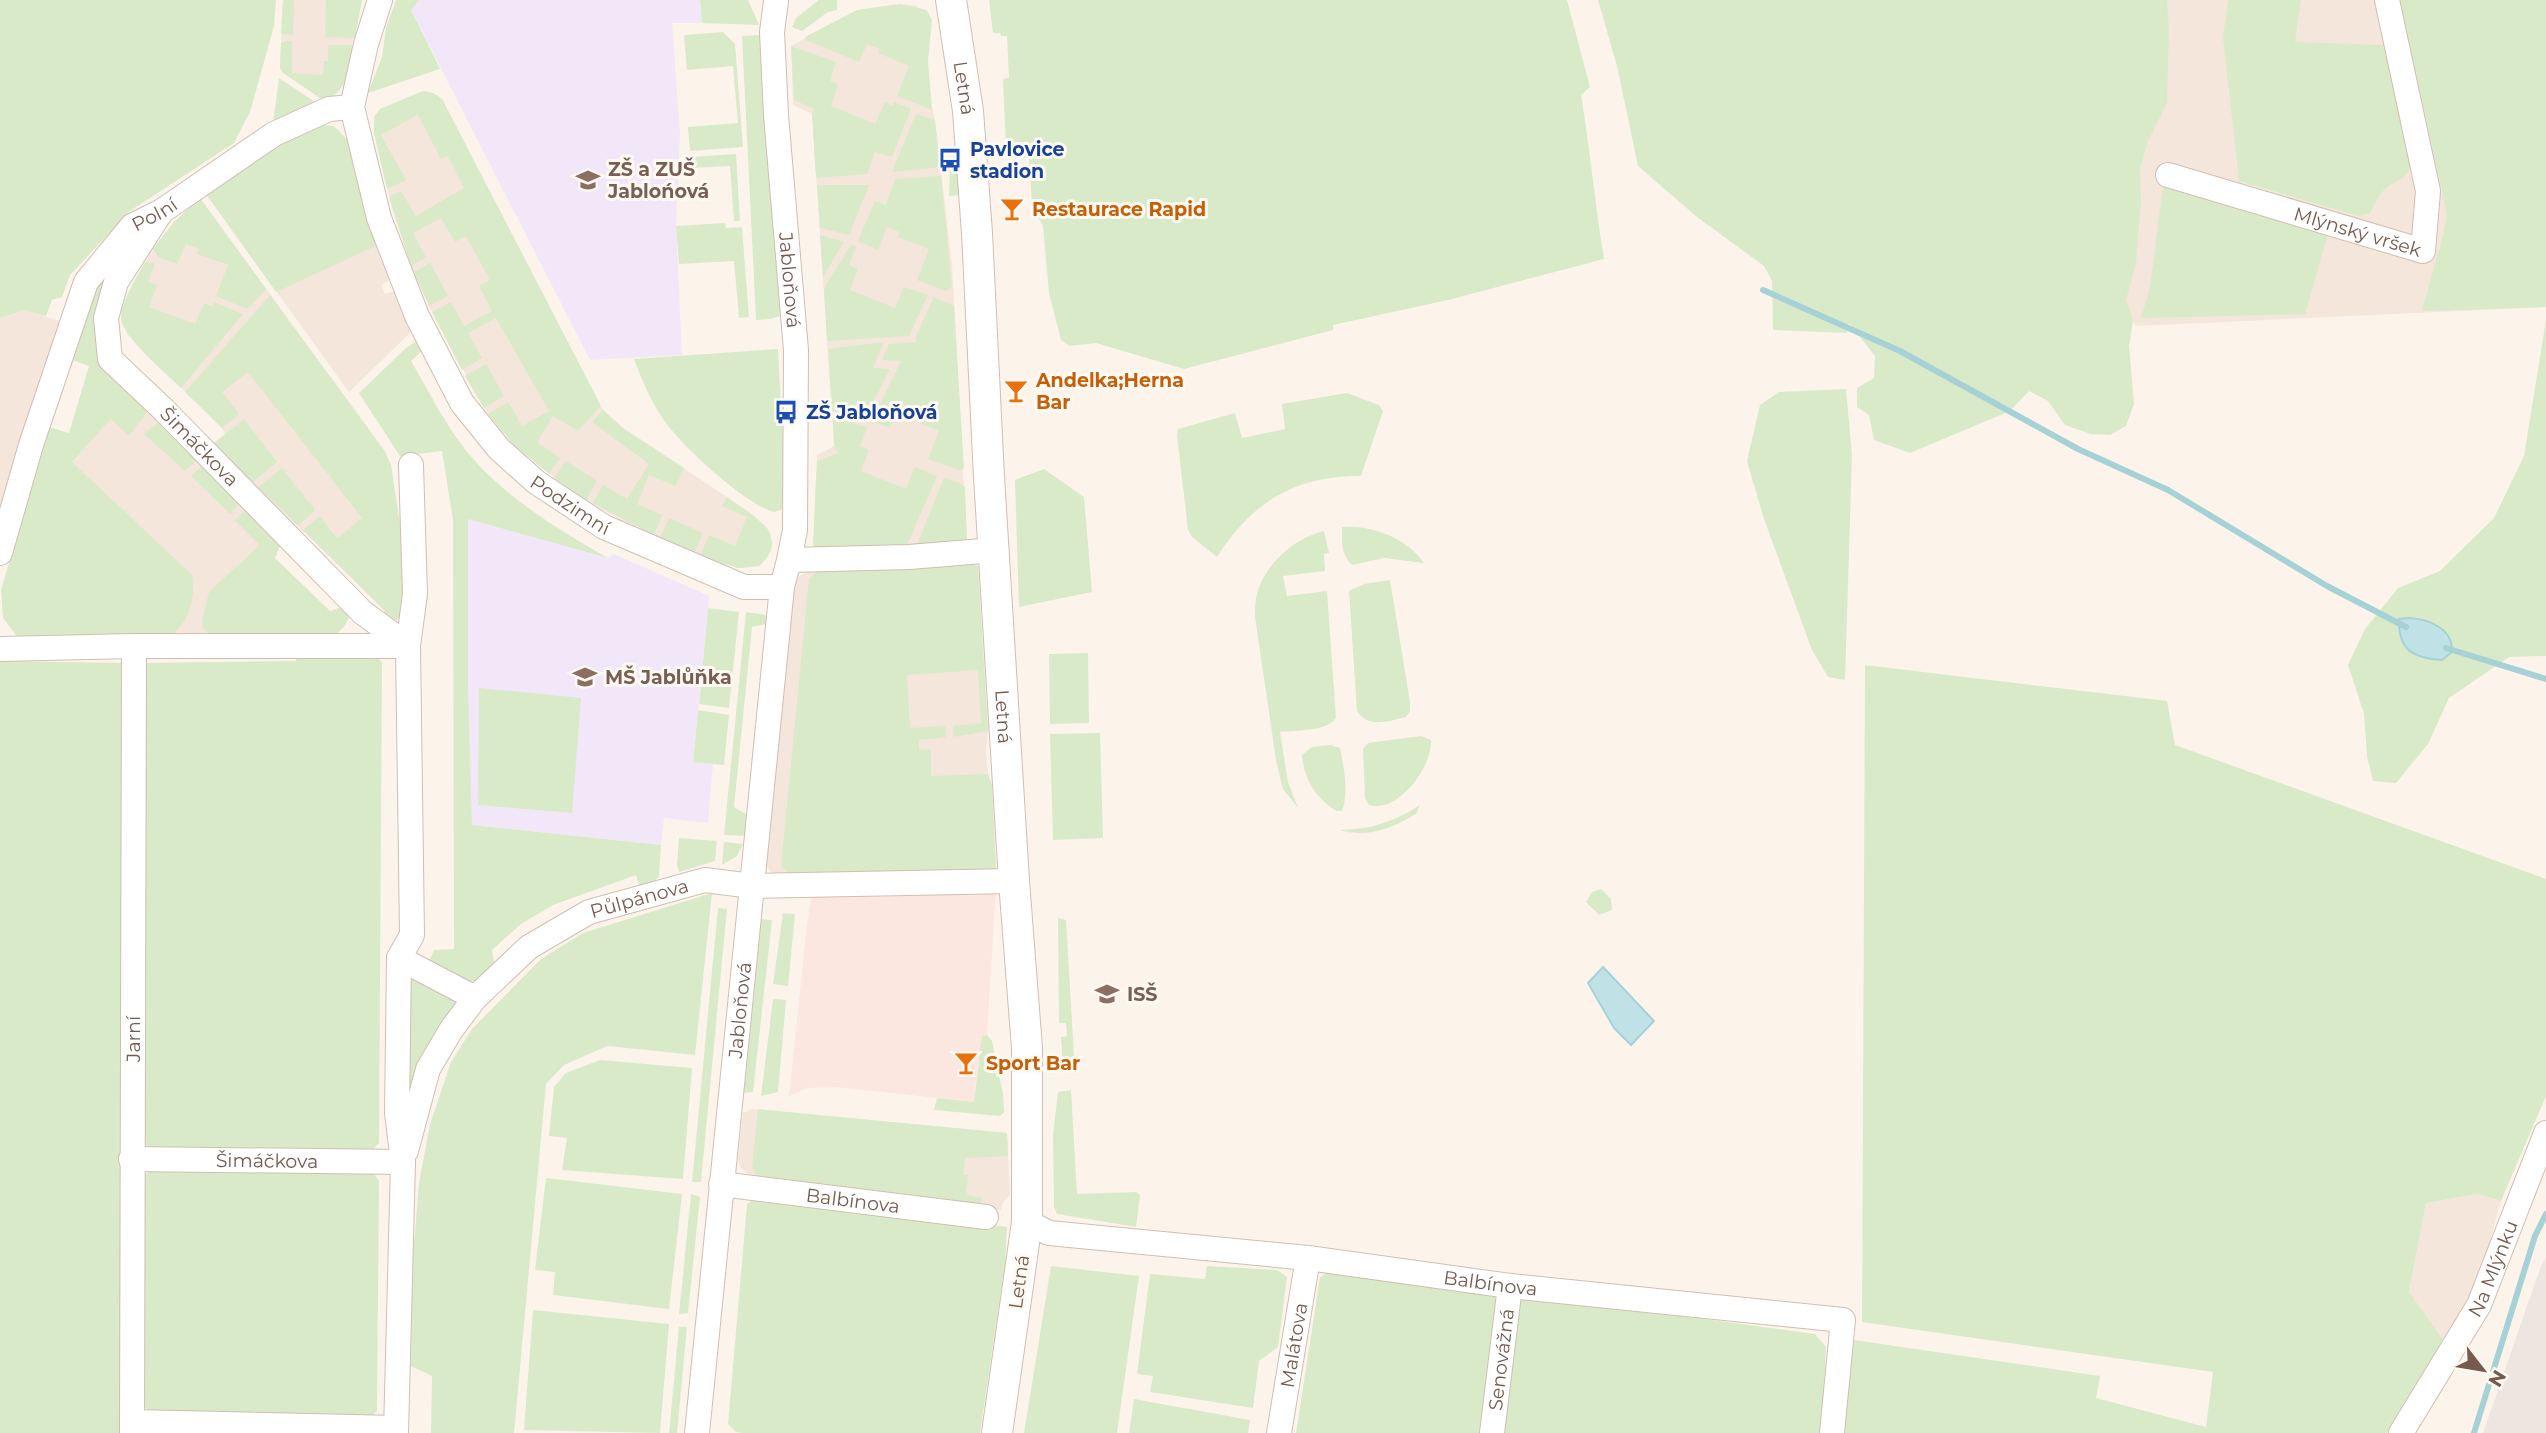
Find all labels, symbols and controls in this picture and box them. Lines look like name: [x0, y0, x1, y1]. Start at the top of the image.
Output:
street label: Letná: [949, 59, 980, 117]
place label: Pavlovice stadion: [970, 138, 1065, 183]
bus stop icon: Pavlovice stadion: [936, 146, 964, 174]
place label: ZŠ a ZUŠ Jablońová: [607, 157, 709, 203]
school or university icon: ZŠ a ZUŠ Jablońová: [574, 166, 602, 194]
street label: Polní: [128, 192, 182, 236]
bar icon: Restaurace Rapid: [998, 195, 1026, 223]
place label: Restaurace Rapid: [1032, 198, 1206, 221]
street label: Mlýnský vršek: [2291, 202, 2425, 262]
street label: Jabloňová: [774, 230, 806, 329]
place label: Andelka;Herna Bar: [1035, 369, 1184, 414]
bar icon: Andelka;Herna Bar: [1002, 377, 1030, 405]
bus stop icon: ZŠ Jabloňová: [772, 398, 800, 426]
place label: ZŠ Jabloňová: [806, 400, 938, 424]
street label: Šimáčkova: [156, 402, 244, 491]
street label: Podzimní: [526, 470, 614, 540]
school or university icon: MŠ Jablůňka: [571, 663, 599, 691]
place label: MŠ Jablůňka: [605, 665, 732, 689]
street label: Letná: [991, 689, 1017, 744]
street label: Půlpánova: [587, 874, 691, 923]
street label: Jabloňová: [723, 961, 756, 1060]
school or university icon: ISŠ: [1093, 980, 1121, 1008]
place label: ISŠ: [1127, 982, 1157, 1006]
street label: Jarní: [121, 1015, 145, 1063]
bar icon: Sport Bar: [952, 1049, 980, 1077]
place label: Sport Bar: [986, 1052, 1080, 1075]
street label: Šimáčkova: [216, 1148, 318, 1173]
street label: Balbínova: [805, 1183, 901, 1218]
street label: Na Mlýnku: [2463, 1217, 2522, 1321]
street label: Letná: [1004, 1254, 1034, 1310]
street label: Balbínova: [1442, 1265, 1538, 1300]
street label: Malátova: [1275, 1301, 1312, 1389]
street label: Senovážná: [1483, 1307, 1519, 1412]
north arrow: [2448, 1335, 2518, 1405]
text: N: [2483, 1366, 2511, 1391]

